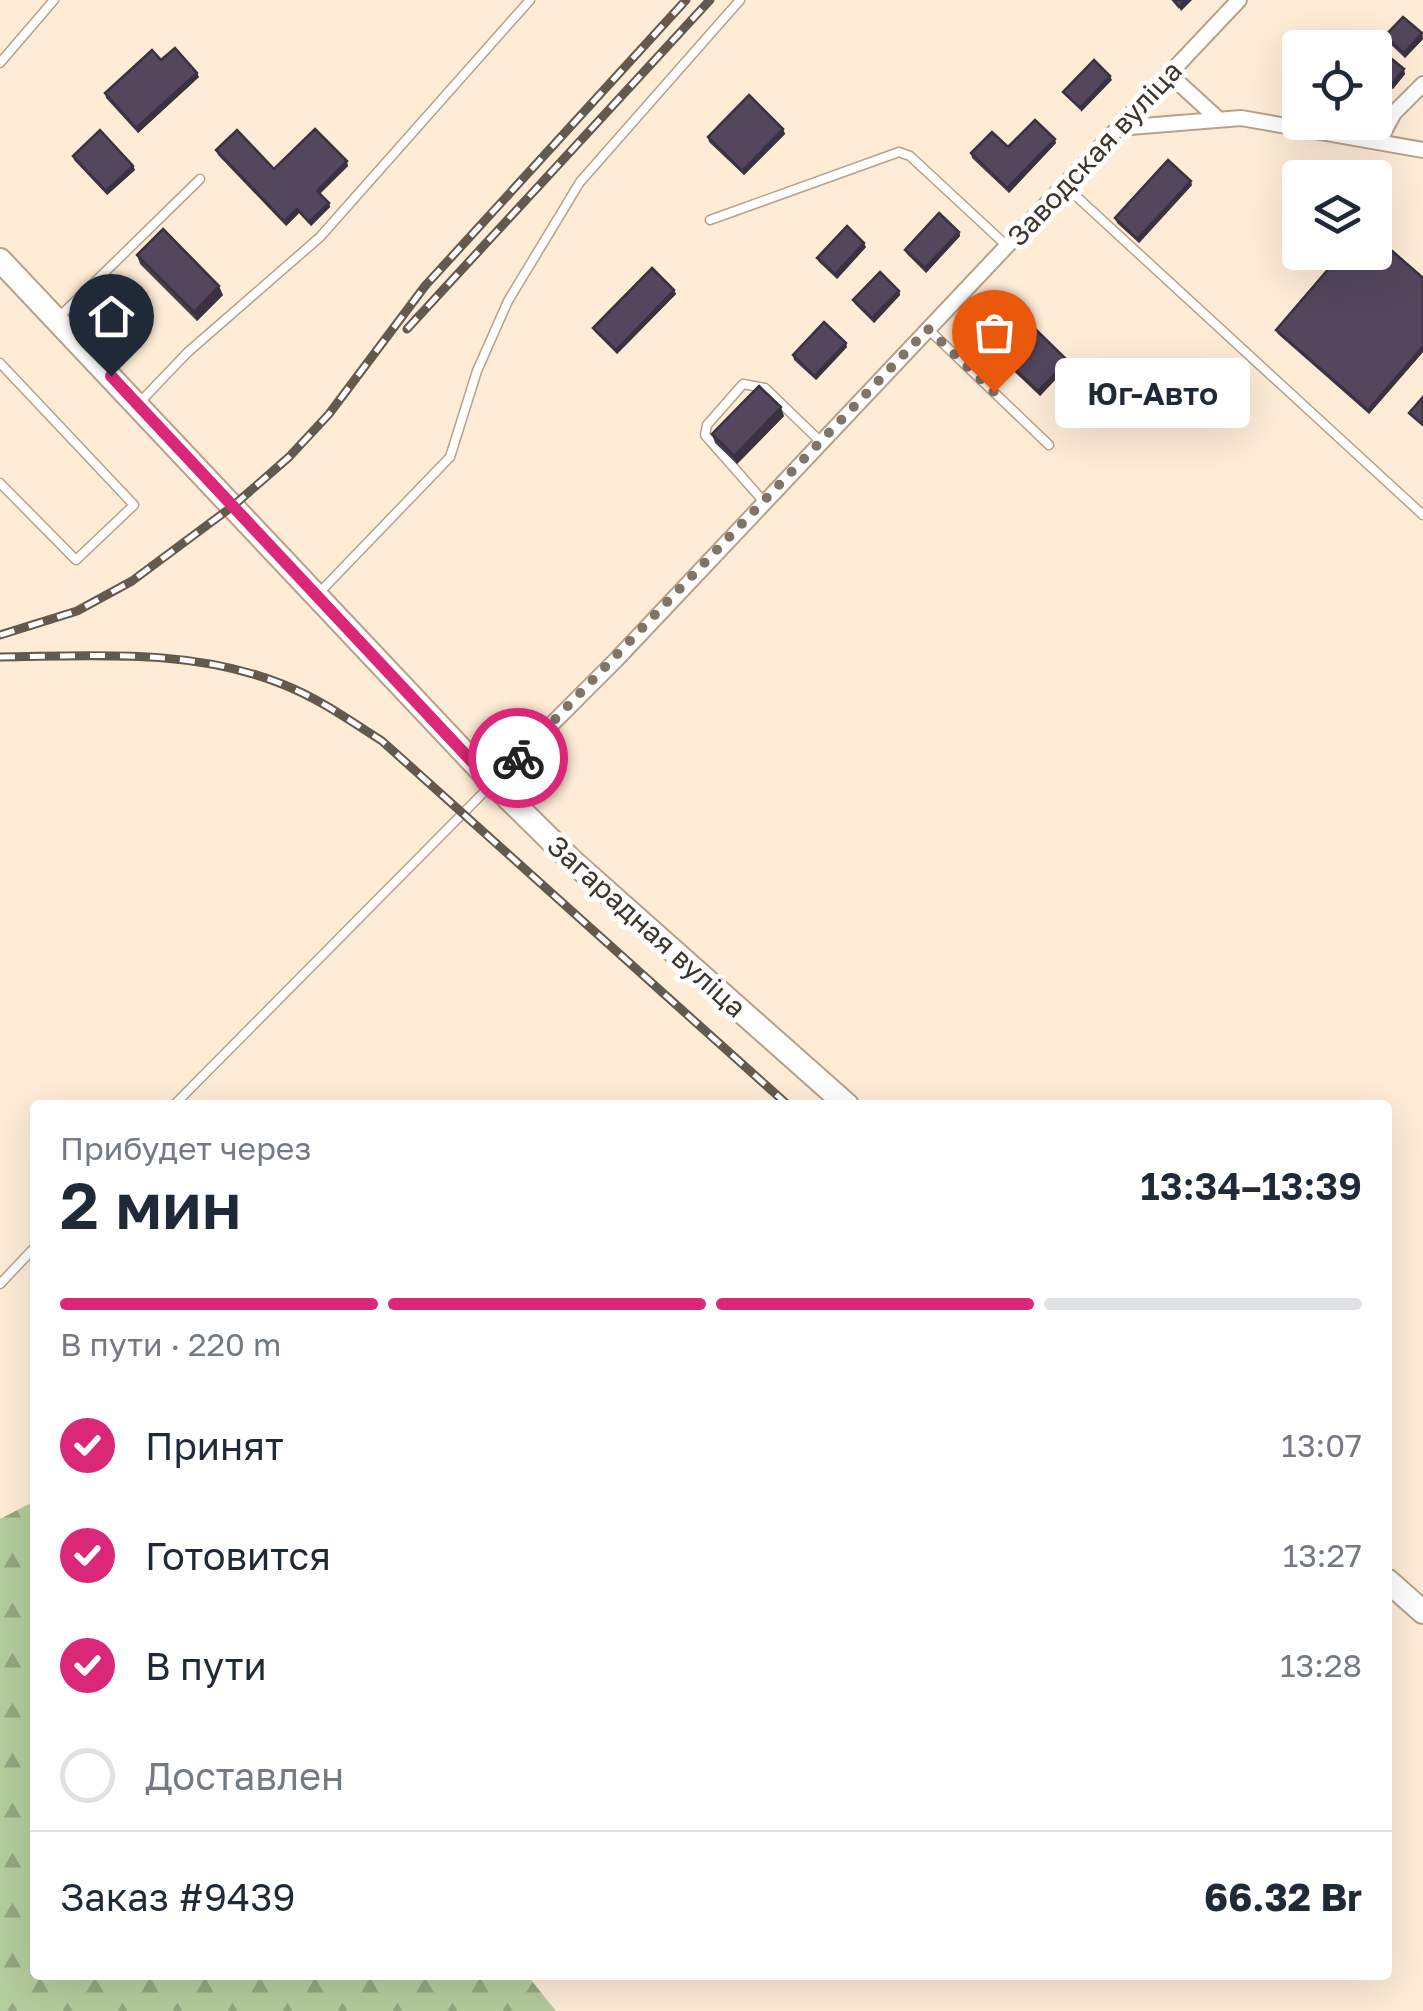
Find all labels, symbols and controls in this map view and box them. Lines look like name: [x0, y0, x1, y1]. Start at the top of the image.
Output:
map controls: [1282, 30, 1392, 270]
button: locate: [1282, 30, 1392, 140]
street label: Заводская вуліца: [1000, 54, 1188, 252]
button: layers: [1282, 160, 1392, 270]
pin: [69, 274, 154, 377]
icon: home: [84, 289, 139, 344]
pin: [952, 290, 1037, 393]
icon: bag: [967, 305, 1022, 360]
callout: Юг-Авто: [1054, 357, 1249, 427]
text: Юг-Авто: [1087, 374, 1218, 412]
courier: [468, 708, 568, 808]
icon: bike: [491, 731, 546, 786]
street label: Загарадная вуліца: [541, 828, 753, 1024]
text: Прибудет через: [60, 1129, 311, 1167]
text: 13:34–13:39: [1141, 1163, 1362, 1208]
text: 2 мин: [60, 1165, 241, 1243]
text: В пути · 220 m: [60, 1325, 281, 1363]
icon: check: [60, 1418, 115, 1473]
text: Принят: [145, 1423, 284, 1468]
text: 13:07: [1281, 1426, 1362, 1464]
icon: check: [60, 1528, 115, 1583]
text: Готовится: [145, 1533, 331, 1578]
text: 13:27: [1283, 1536, 1362, 1574]
icon: check: [60, 1638, 115, 1693]
text: В пути: [145, 1643, 267, 1688]
text: 13:28: [1280, 1646, 1362, 1684]
text: Доставлен: [145, 1753, 344, 1798]
text: Заказ #9439: [60, 1874, 295, 1919]
text: 66.32 Br: [1204, 1874, 1362, 1919]

